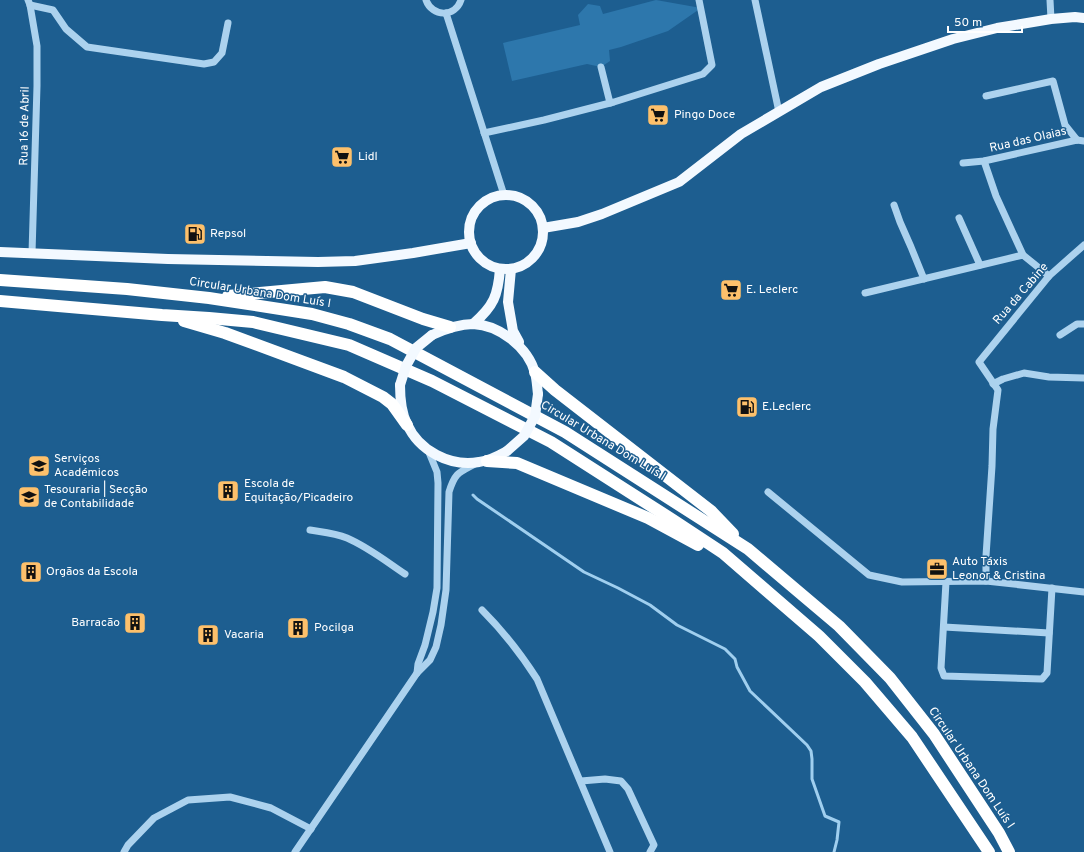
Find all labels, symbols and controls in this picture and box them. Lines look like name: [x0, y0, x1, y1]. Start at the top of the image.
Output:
scale bar: [948, 8, 1022, 34]
text: 50 m: [954, 15, 982, 31]
street label: Rua 16 de Abril: [16, 86, 34, 166]
supermarket icon: Pingo Doce: [645, 102, 671, 128]
place label: Pingo Doce: [674, 107, 735, 123]
street label: Rua das Olaias: [988, 123, 1068, 157]
supermarket icon: Lidl: [329, 144, 355, 170]
place label: Lidl: [358, 149, 378, 165]
fuel station icon: Repsol: [182, 221, 208, 247]
place label: Repsol: [210, 226, 246, 242]
street label: Rua da Cabine: [990, 260, 1052, 328]
street label: Circular Urbana Dom Luís I: [188, 274, 332, 312]
supermarket icon: E. Leclerc: [718, 277, 744, 303]
place label: E. Leclerc: [746, 282, 798, 298]
fuel station icon: E.Leclerc: [734, 394, 760, 420]
street label: Circular Urbana Dom Luís I: [538, 397, 668, 485]
place label: E.Leclerc: [762, 399, 811, 415]
place label: Serviços Académicos: [54, 451, 119, 481]
school or university icon: Serviços Académicos: [26, 453, 52, 479]
place label: Escola de Equitação/Picadeiro: [244, 476, 354, 506]
building icon: Escola de Equitação/Picadeiro: [215, 478, 241, 504]
place label: Tesouraria | Secção de Contabilidade: [44, 480, 148, 512]
school or university icon: Tesouraria | Secção de Contabilidade: [16, 484, 42, 510]
place label: Auto Táxis Leonor & Cristina: [952, 554, 1045, 584]
office icon: Auto Táxis Leonor & Cristina: [924, 556, 950, 582]
building icon: Orgãos da Escola: [18, 559, 44, 585]
place label: Orgãos da Escola: [46, 564, 138, 580]
building icon: Barracão: [122, 610, 148, 636]
place label: Barracão: [71, 615, 120, 631]
building icon: Pocilga: [285, 615, 311, 641]
place label: Pocilga: [314, 620, 354, 636]
building icon: Vacaria: [195, 622, 221, 648]
place label: Vacaria: [224, 627, 264, 643]
street label: Circular Urbana Dom Luís I: [924, 704, 1018, 832]

